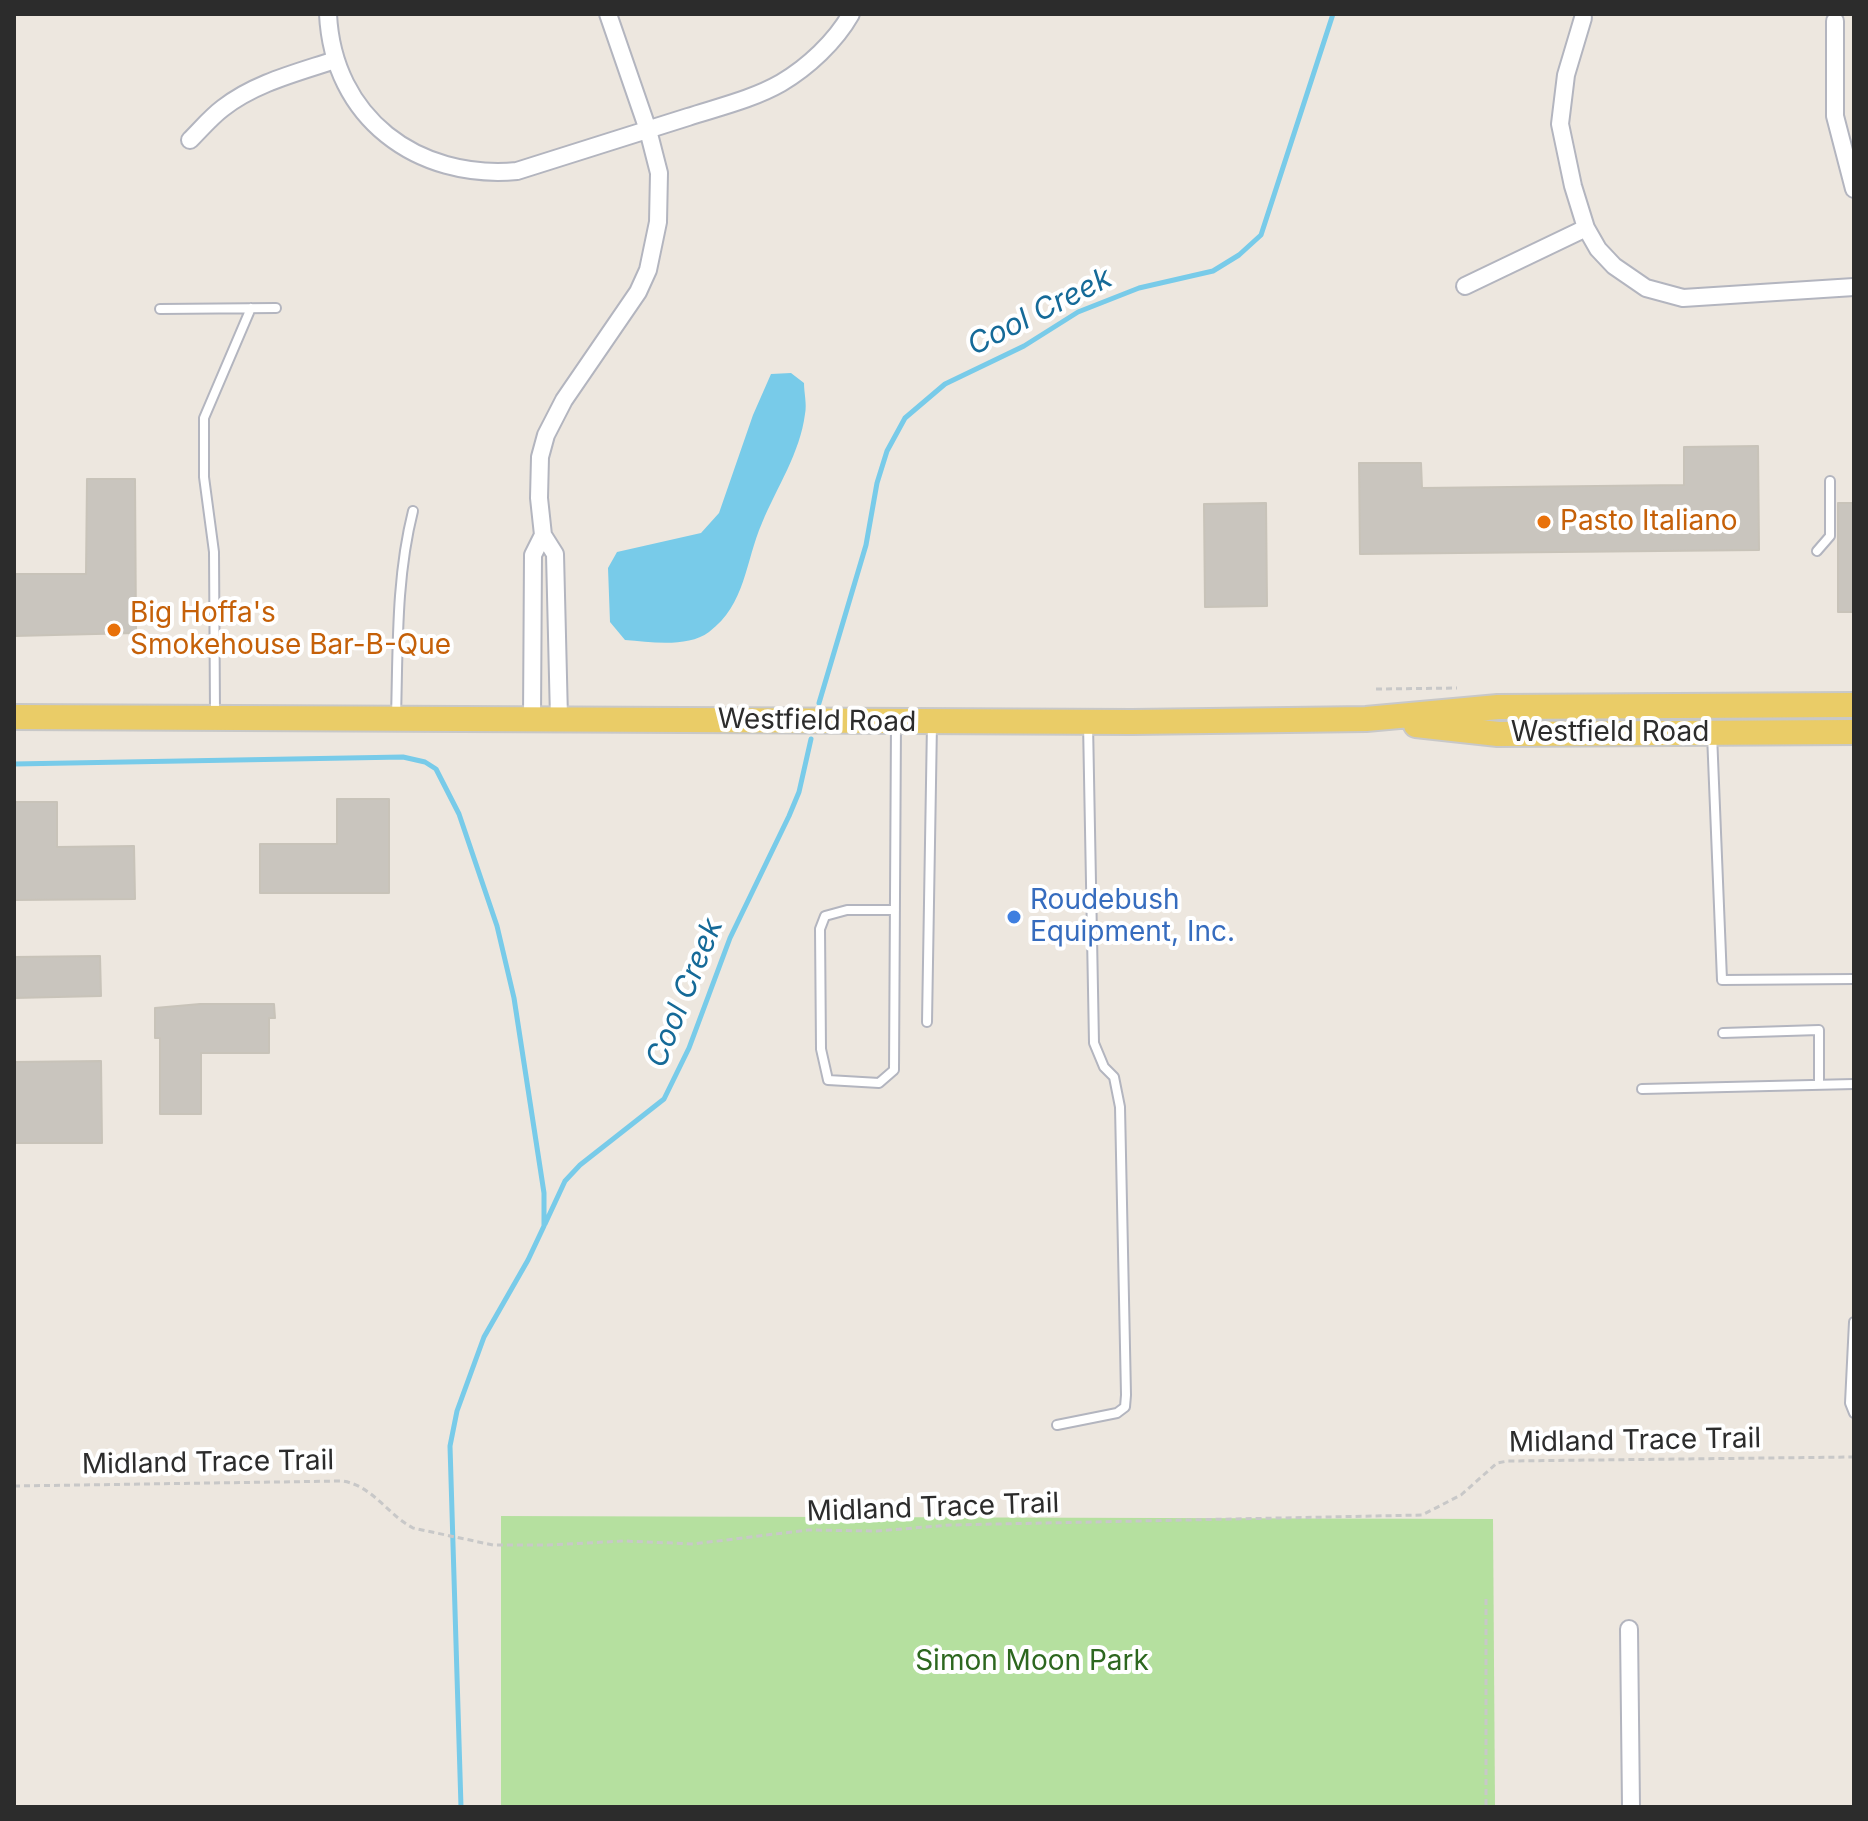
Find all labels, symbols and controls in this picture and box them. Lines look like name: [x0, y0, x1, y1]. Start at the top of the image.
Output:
water label: Cool Creek: [962, 260, 1118, 364]
place label: Pasto Italiano: [1560, 505, 1738, 539]
marker: Pasto Italiano: [1535, 513, 1553, 531]
place label: Big Hoffa's Smokehouse Bar-B-Que: [130, 597, 451, 663]
marker: Big Hoffa's Smokehouse Bar-B-Que: [105, 621, 123, 639]
street label: Westfield Road: [717, 702, 917, 740]
street label: Westfield Road: [1511, 716, 1709, 750]
place label: Roudebush Equipment, Inc.: [1030, 884, 1235, 950]
marker: Roudebush Equipment, Inc.: [1005, 908, 1023, 926]
water label: Cool Creek: [639, 913, 731, 1073]
street label: Midland Trace Trail: [1508, 1422, 1762, 1460]
street label: Midland Trace Trail: [81, 1444, 335, 1482]
street label: Midland Trace Trail: [806, 1487, 1060, 1529]
park label: Simon Moon Park: [915, 1645, 1149, 1679]

